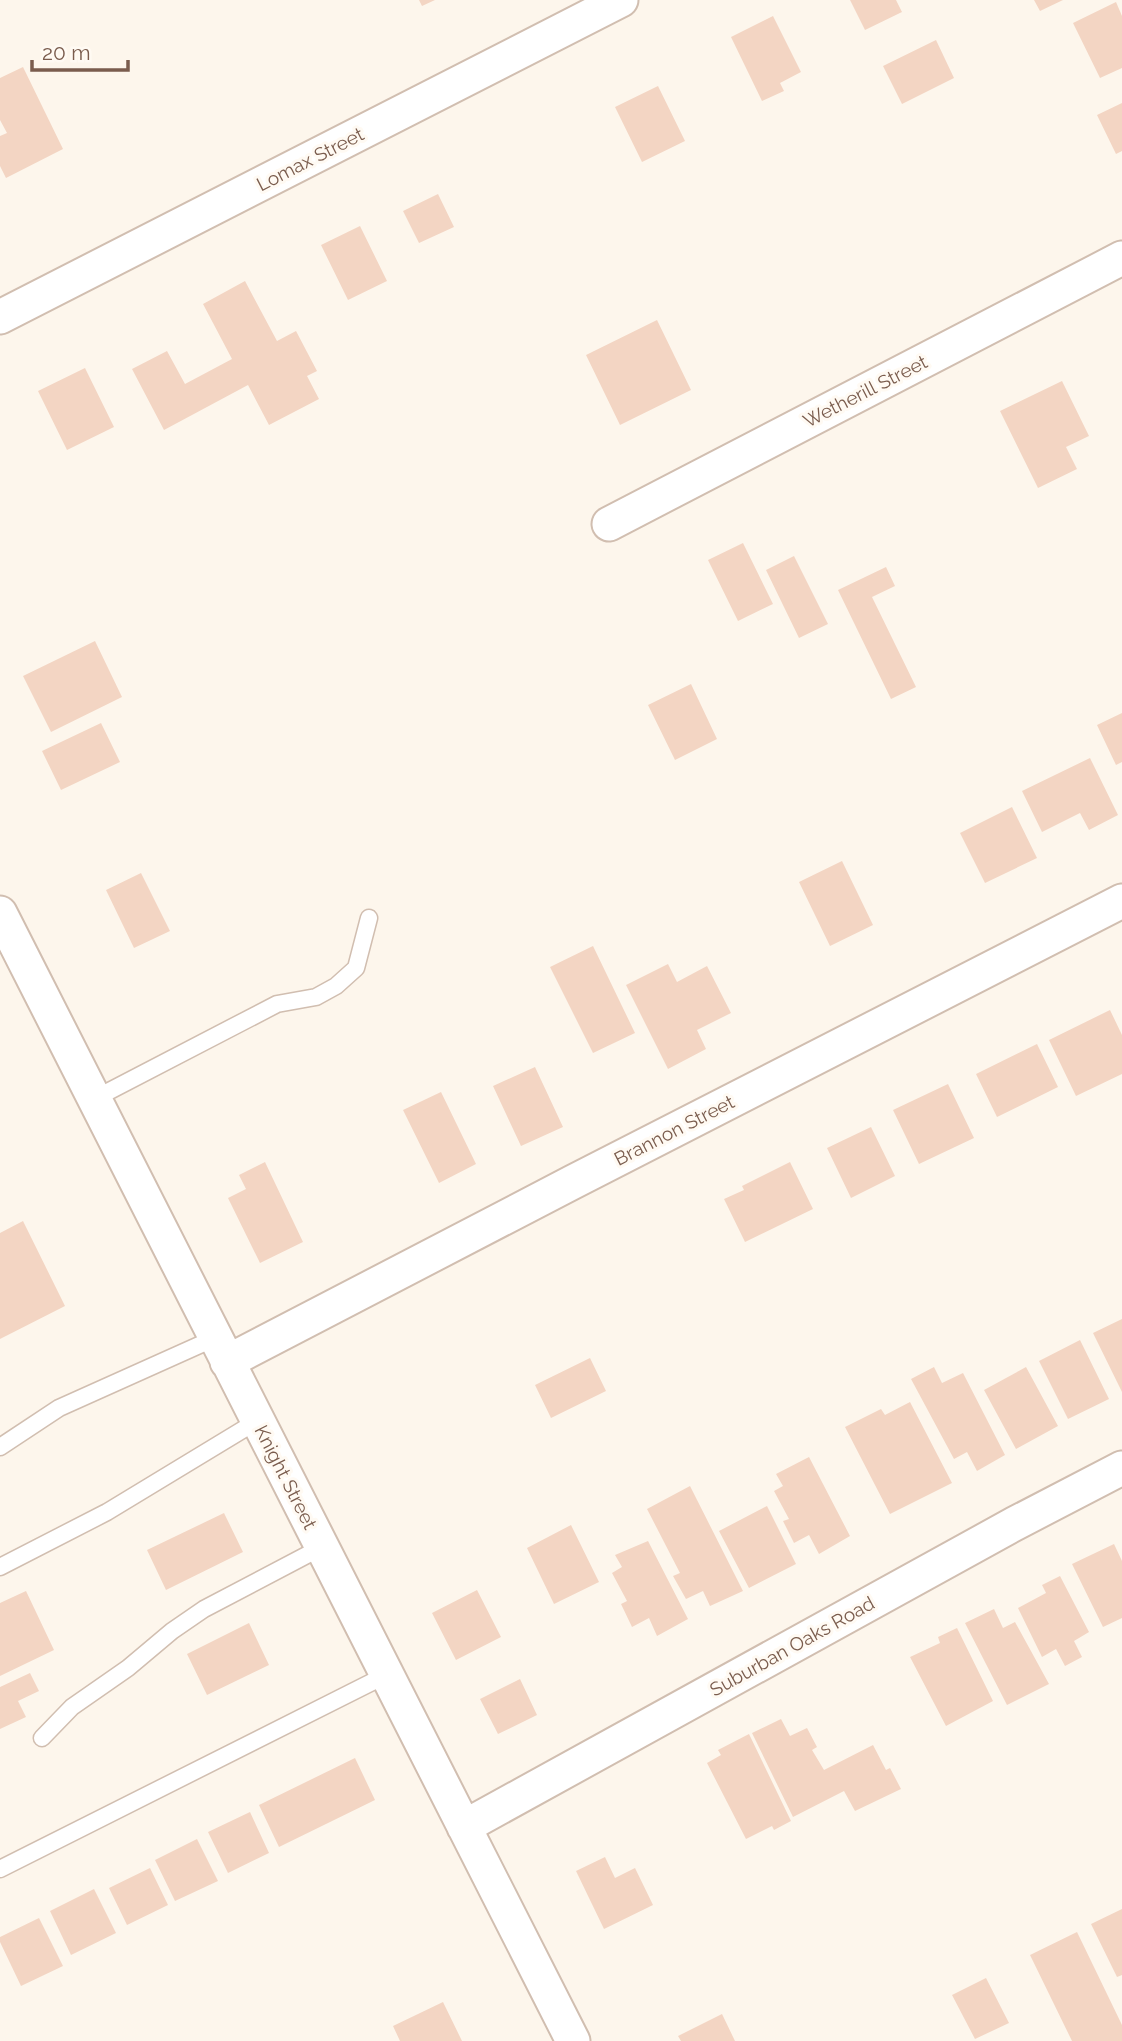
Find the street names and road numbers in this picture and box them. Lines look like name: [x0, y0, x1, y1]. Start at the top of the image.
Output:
street label: Lomax Street: [253, 122, 368, 195]
street label: Wetherill Street: [799, 350, 931, 432]
street label: Brannon Street: [610, 1090, 738, 1170]
street label: Knight Street: [250, 1421, 322, 1533]
street label: Suburban Oaks Road: [706, 1592, 878, 1700]

